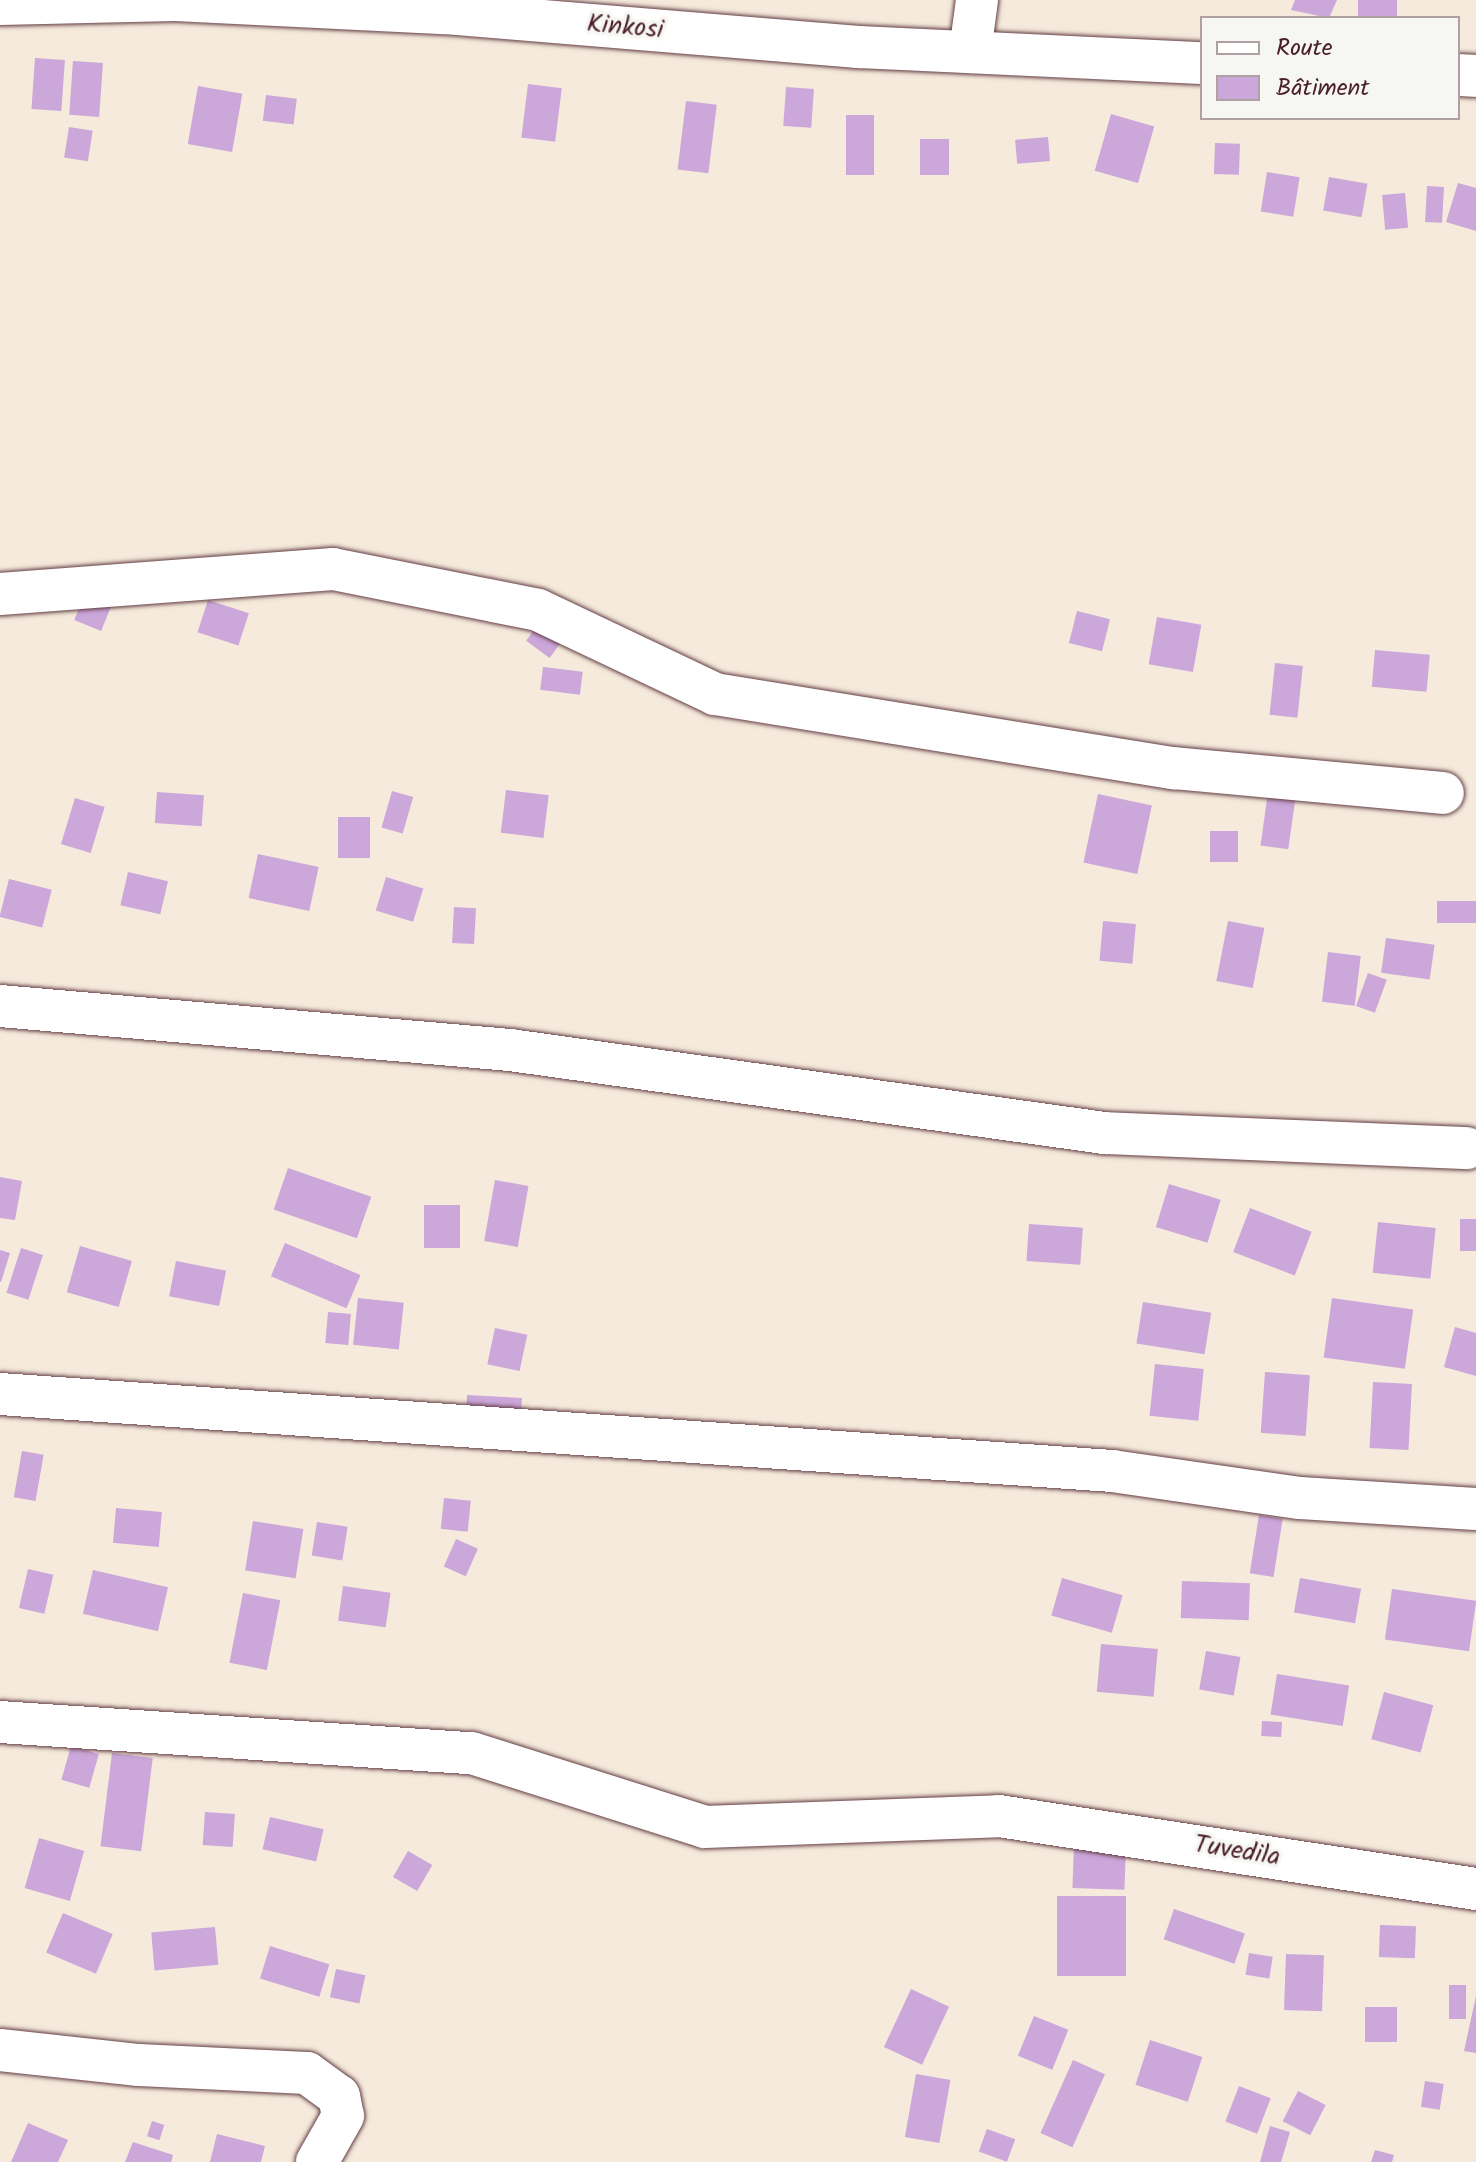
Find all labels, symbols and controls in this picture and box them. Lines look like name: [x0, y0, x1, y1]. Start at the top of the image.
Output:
street label: Kinkosi: [585, 9, 665, 47]
legend: [1200, 16, 1460, 120]
text: Route: [1276, 29, 1333, 68]
text: Bâtiment: [1276, 69, 1370, 108]
street label: Tuvedila: [1192, 1830, 1282, 1874]

